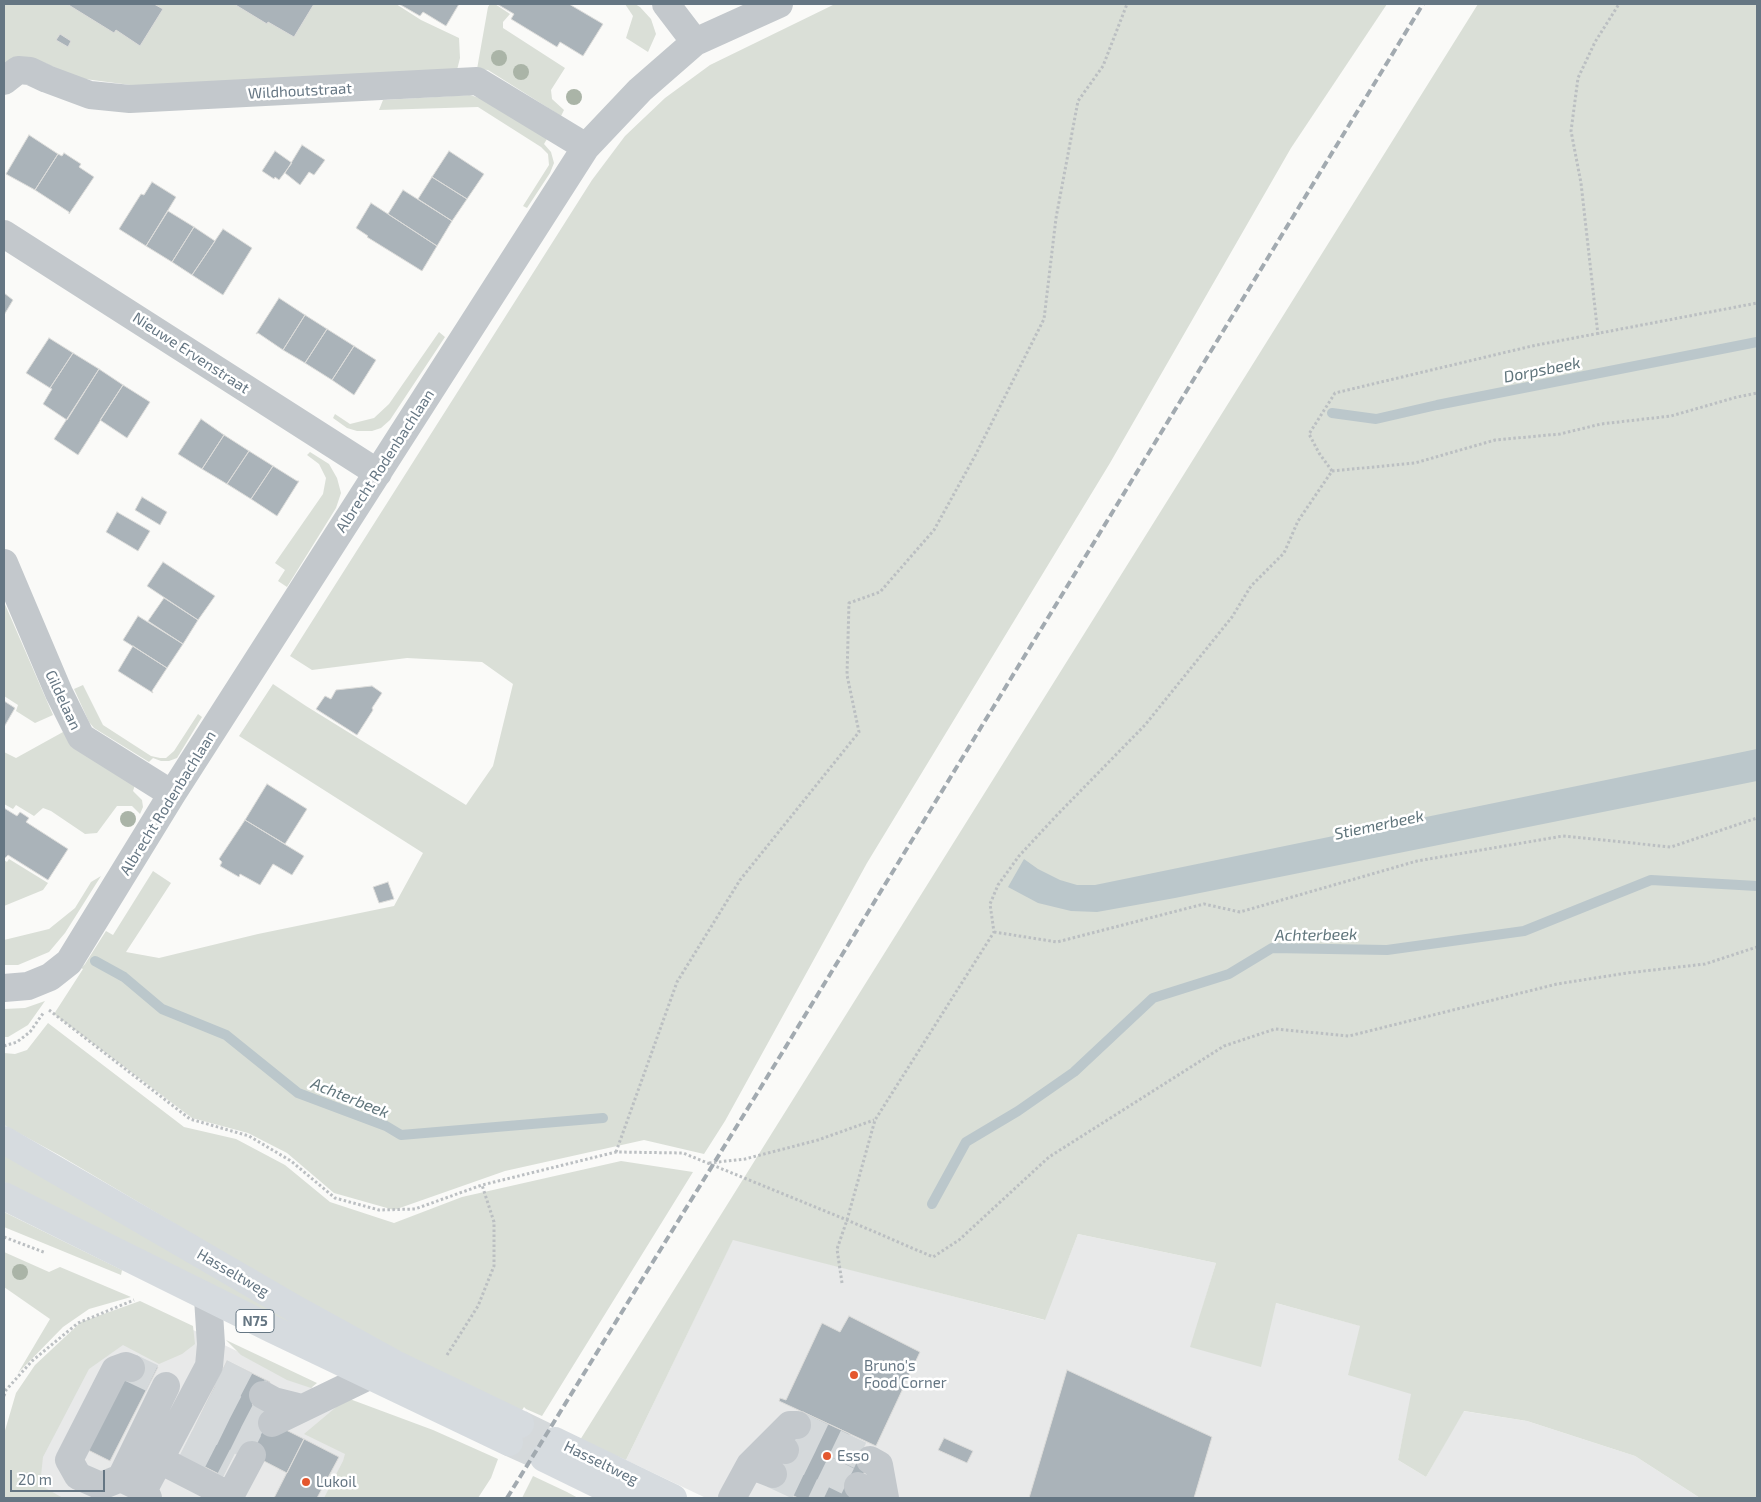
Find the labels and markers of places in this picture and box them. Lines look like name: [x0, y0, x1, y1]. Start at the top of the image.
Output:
place label: Bruno's Food Corner: [864, 1357, 947, 1392]
marker: Bruno's Food Corner: [848, 1369, 860, 1381]
place label: Esso: [837, 1447, 869, 1465]
marker: Esso: [821, 1450, 833, 1462]
place label: Lukoil: [316, 1473, 356, 1491]
marker: Lukoil: [300, 1476, 312, 1488]

